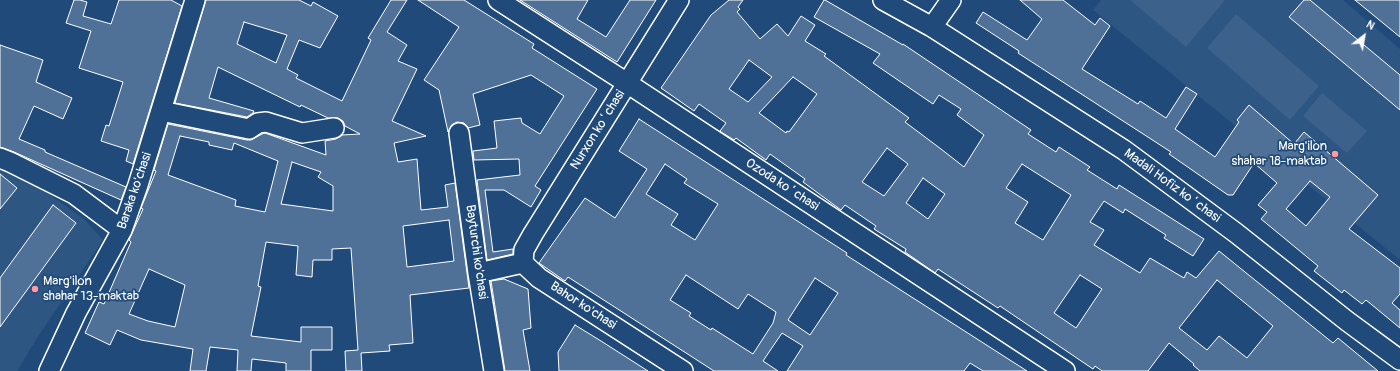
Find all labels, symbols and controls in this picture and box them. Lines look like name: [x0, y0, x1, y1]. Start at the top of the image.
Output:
north arrow: [1344, 16, 1384, 56]
text: N: [1364, 18, 1377, 33]
street label: Nurxon koʻchasi: [567, 87, 629, 173]
place label: Marg'ilon shahar 18-maktab: [1232, 139, 1327, 170]
street label: Madali Hofiz koʻchasi: [1121, 146, 1223, 226]
marker: Marg'ilon shahar 18-maktab: [1330, 149, 1340, 159]
street label: Baraka ko'chasi: [115, 151, 155, 231]
street label: Ozoda koʻchasi: [742, 155, 822, 215]
street label: Bayturchi ko'chasi: [462, 204, 490, 300]
place label: Marg'ilon shahar 13-maktab: [43, 274, 139, 305]
street label: Bahor ko'chasi: [547, 279, 619, 333]
marker: Marg'ilon shahar 13-maktab: [30, 284, 40, 294]

